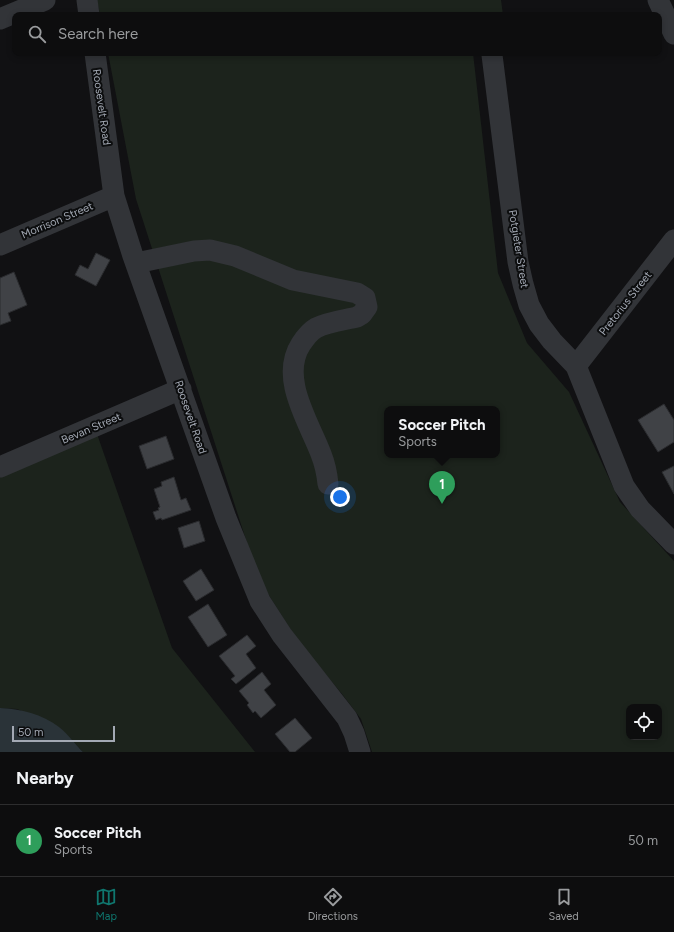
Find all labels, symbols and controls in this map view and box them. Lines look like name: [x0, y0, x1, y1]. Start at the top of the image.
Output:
search box: [12, 12, 662, 56]
icon: search: [26, 23, 48, 45]
text: Search here: [58, 25, 138, 43]
street label: Roosevelt Road: [90, 68, 113, 146]
street label: Morrison Street: [19, 199, 95, 241]
street label: Potgieter Street: [506, 209, 531, 289]
street label: Pretorius Street: [596, 269, 654, 338]
street label: Roosevelt Road: [172, 379, 209, 456]
popup: [384, 406, 500, 458]
street label: Bevan Street: [59, 410, 123, 447]
text: Soccer Pitch: [398, 416, 486, 434]
text: Sports: [398, 434, 437, 449]
pin: 1: [429, 471, 455, 504]
your location: [330, 487, 350, 507]
map controls: [626, 704, 662, 740]
button: locate: [626, 704, 662, 740]
scale bar: [12, 724, 115, 743]
text: 50 m: [18, 726, 43, 739]
text: Nearby: [16, 768, 74, 788]
text: Soccer Pitch: [54, 824, 141, 842]
text: 1: [26, 833, 32, 848]
text: 50 m: [628, 833, 658, 848]
text: Sports: [54, 842, 93, 857]
tab: Map: [95, 886, 117, 923]
tab: Directions: [308, 886, 358, 923]
tab: Saved: [548, 886, 579, 923]

